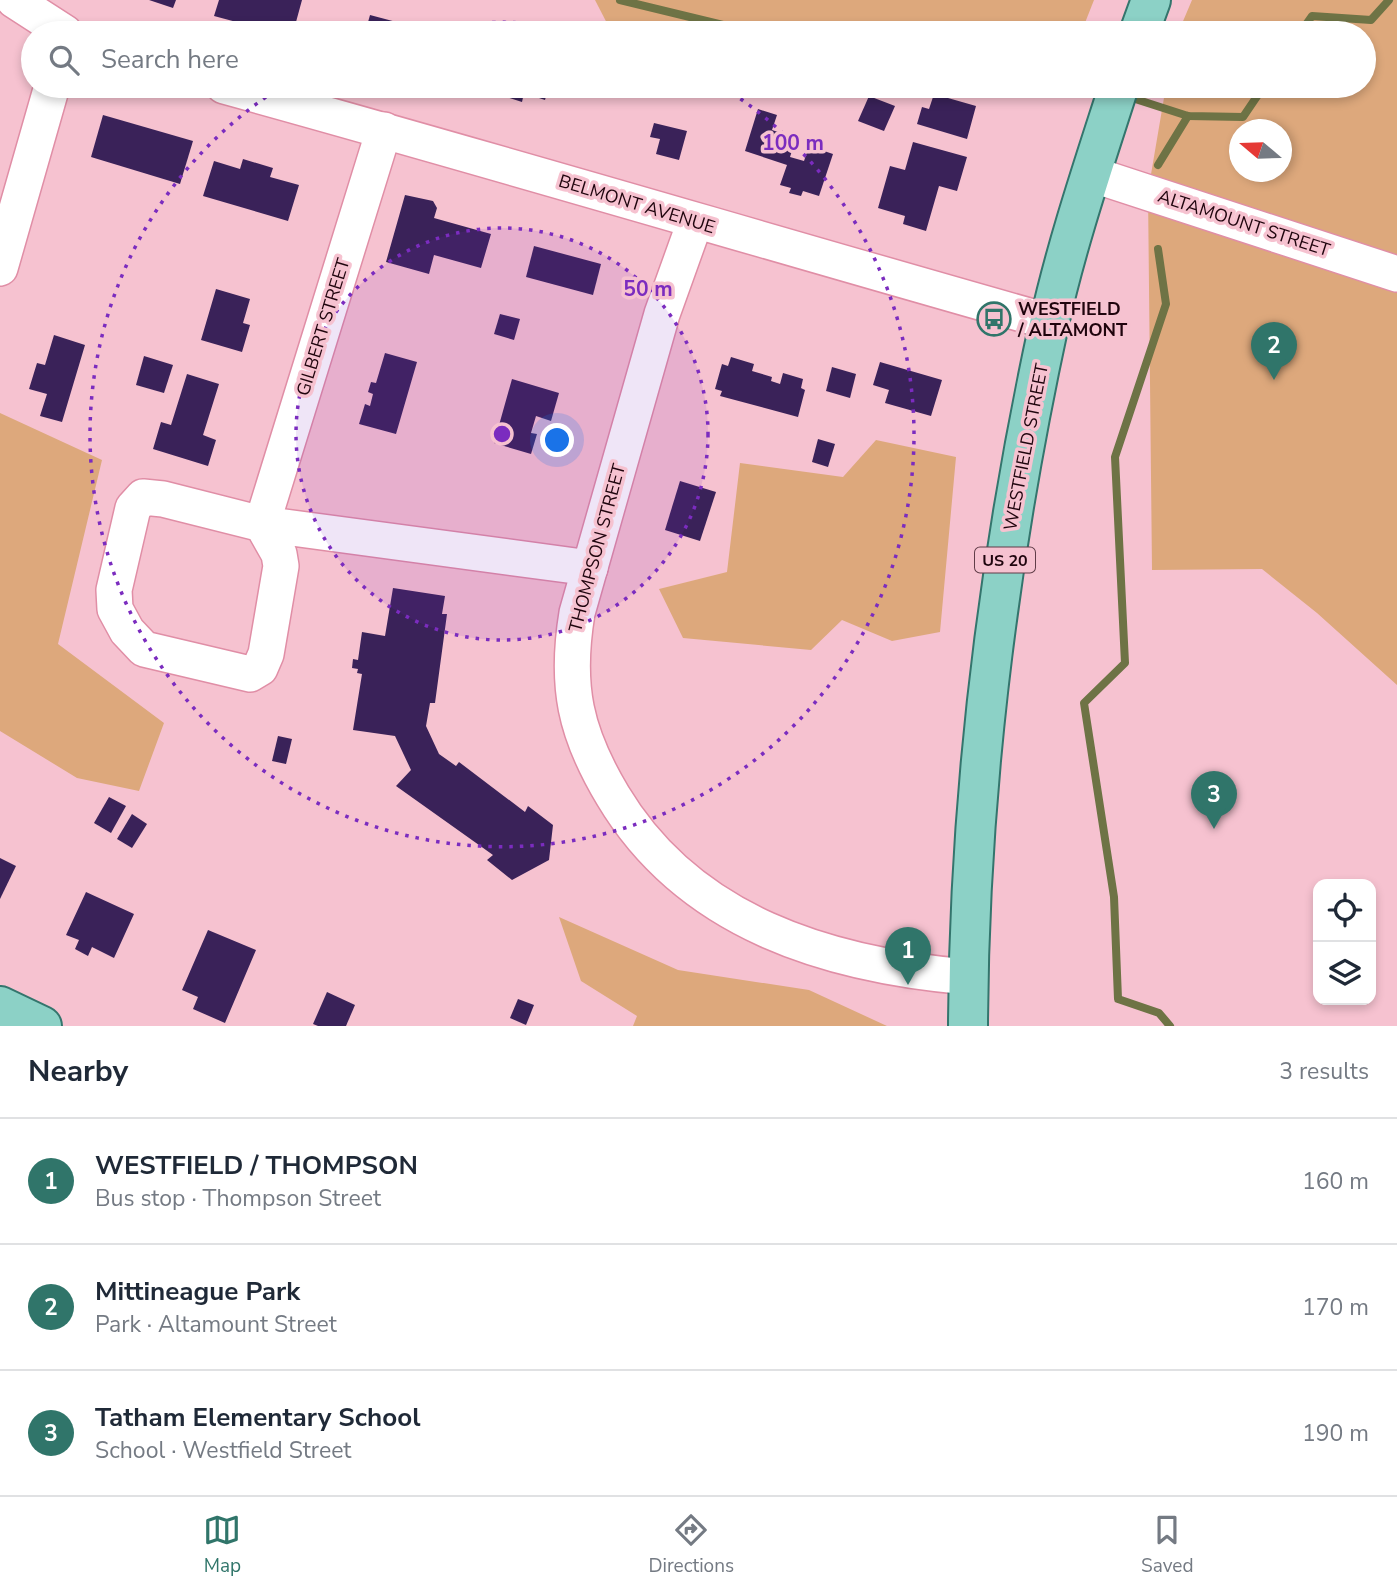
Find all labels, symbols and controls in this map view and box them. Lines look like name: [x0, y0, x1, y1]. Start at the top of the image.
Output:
search box: [21, 21, 1376, 98]
icon: search: [45, 41, 83, 79]
text: Search here: [101, 42, 239, 77]
north arrow: [1229, 119, 1292, 182]
text: 100 m: [762, 129, 824, 157]
street label: BELMONT AVENUE: [556, 169, 718, 239]
street label: ALTAMOUNT STREET: [1155, 184, 1333, 262]
street label: GILBERT STREET: [291, 255, 355, 399]
text: 50 m: [623, 275, 673, 303]
place label: WESTFIELD / ALTAMONT: [1017, 297, 1128, 342]
bus stop icon: WESTFIELD / ALTAMONT: [975, 300, 1013, 338]
pin: 2: [1251, 322, 1297, 380]
street label: WESTFIELD STREET: [998, 361, 1054, 533]
centre of rings: [490, 422, 514, 446]
your location: [540, 423, 574, 457]
street label: THOMPSON STREET: [563, 461, 631, 635]
road number: US 20: [975, 548, 1035, 572]
pin: 3: [1191, 771, 1237, 829]
map controls: [1313, 879, 1376, 1005]
button: locate: [1313, 879, 1376, 942]
pin: 1: [885, 927, 931, 985]
button: layers: [1313, 942, 1376, 1005]
text: Nearby: [28, 1051, 128, 1092]
text: 3 results: [1279, 1056, 1369, 1087]
text: WESTFIELD / THOMPSON: [95, 1148, 418, 1183]
text: 1: [44, 1166, 58, 1197]
text: 160 m: [1302, 1166, 1369, 1197]
text: Bus stop · Thompson Street: [95, 1183, 381, 1214]
text: Mittineague Park: [95, 1274, 300, 1309]
text: 2: [44, 1292, 58, 1323]
text: 170 m: [1302, 1292, 1369, 1323]
text: Park · Altamount Street: [95, 1309, 337, 1340]
text: Tatham Elementary School: [95, 1400, 420, 1435]
text: 3: [44, 1418, 58, 1449]
text: 190 m: [1302, 1418, 1369, 1449]
text: School · Westfield Street: [95, 1435, 351, 1466]
tab: Map: [203, 1511, 241, 1579]
tab: Directions: [648, 1511, 734, 1579]
tab: Saved: [1141, 1511, 1194, 1579]

